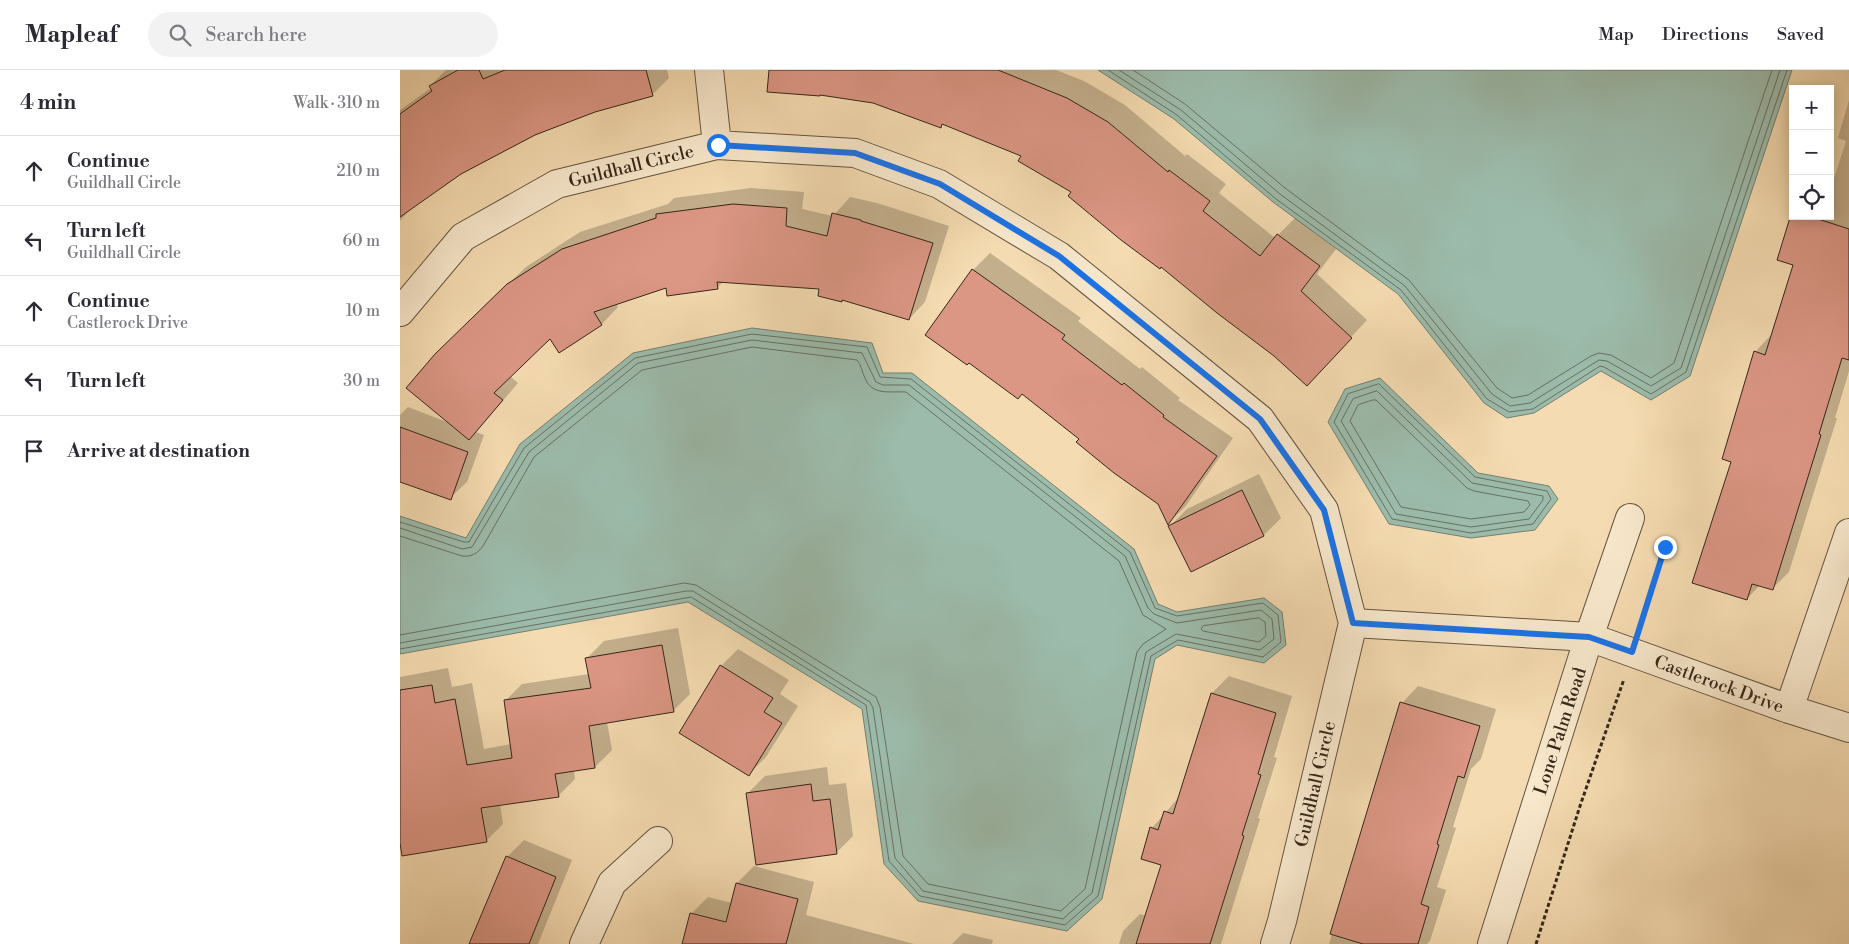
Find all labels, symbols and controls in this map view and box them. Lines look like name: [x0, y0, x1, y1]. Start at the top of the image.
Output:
search box: [148, 12, 498, 57]
text: Mapleaf: [25, 20, 118, 50]
icon: search: [166, 21, 194, 49]
text: Search here: [206, 23, 307, 47]
text: Map: [1598, 23, 1634, 46]
text: Directions: [1662, 23, 1749, 46]
text: Saved: [1777, 23, 1824, 46]
map controls: [1789, 85, 1834, 220]
button: +: [1789, 85, 1834, 130]
text: 4 min: [20, 90, 76, 116]
text: Walk · 310 m: [293, 93, 380, 113]
button: −: [1789, 130, 1834, 175]
route start: [707, 134, 730, 157]
street label: Guildhall Circle: [566, 140, 696, 193]
text: Continue: [67, 149, 150, 173]
icon: ahead: [20, 157, 48, 185]
text: 210 m: [336, 161, 380, 181]
text: Guildhall Circle: [67, 173, 181, 193]
button: locate: [1789, 175, 1834, 220]
text: Turn left: [67, 219, 146, 243]
icon: left: [20, 227, 48, 255]
text: 60 m: [342, 231, 380, 251]
text: Guildhall Circle: [67, 243, 181, 263]
text: Continue: [67, 289, 150, 313]
icon: ahead: [20, 297, 48, 325]
text: 10 m: [346, 301, 380, 321]
text: Castlerock Drive: [67, 313, 188, 333]
icon: left: [20, 367, 48, 395]
text: Turn left: [67, 369, 146, 393]
text: 30 m: [343, 371, 380, 391]
icon: arrive: [20, 437, 48, 465]
text: Arrive at destination: [67, 439, 250, 463]
route end: [1654, 536, 1677, 559]
street label: Castlerock Drive: [1651, 650, 1787, 719]
street label: Lone Palm Road: [1529, 664, 1592, 798]
street label: Guildhall Circle: [1290, 719, 1341, 849]

